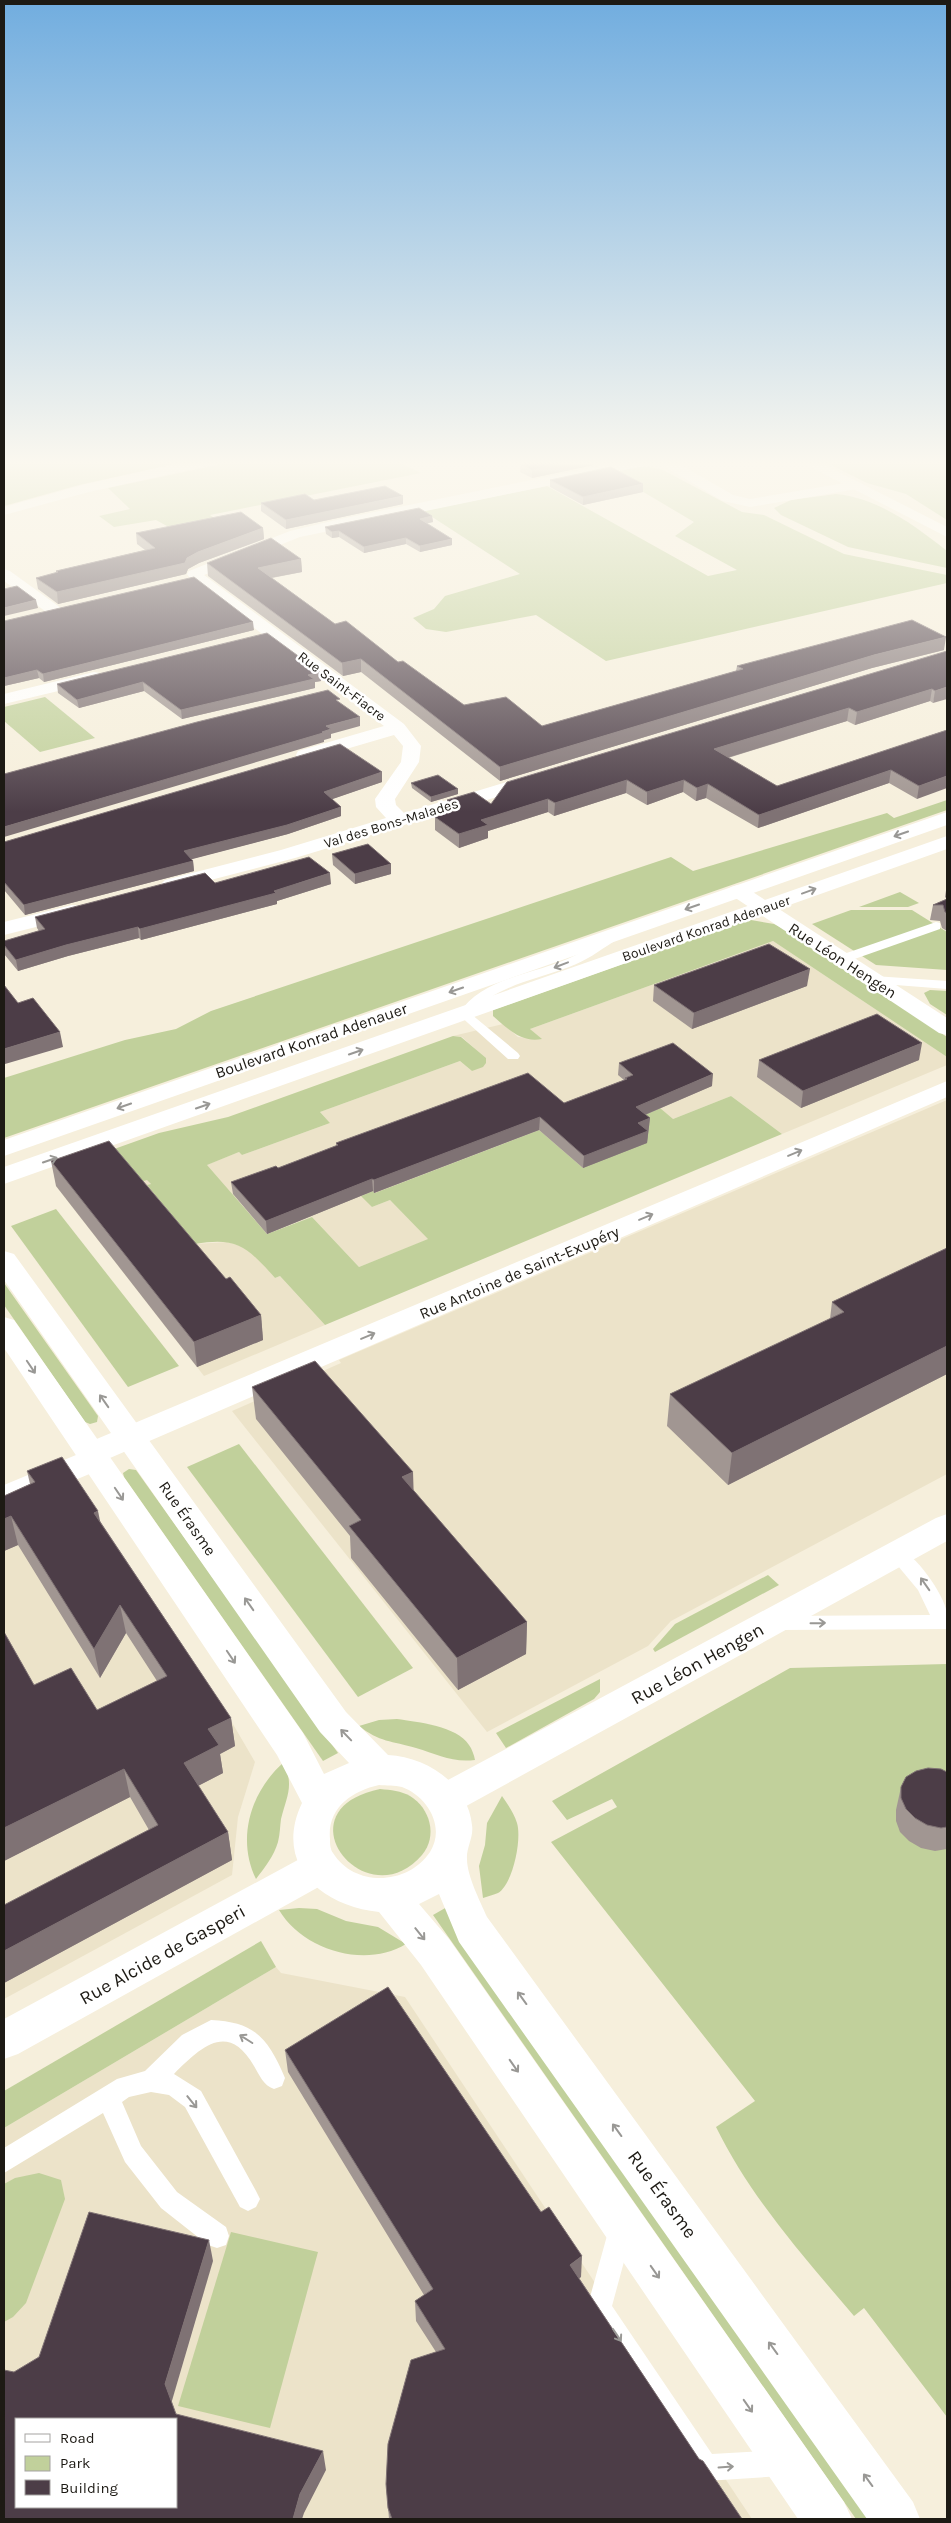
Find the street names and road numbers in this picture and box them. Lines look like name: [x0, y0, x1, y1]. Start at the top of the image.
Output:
street label: Rue Saint-Fiacre: [295, 648, 389, 725]
street label: Val des Bons-Malades: [322, 795, 460, 852]
street label: Boulevard Konrad Adenauer: [620, 891, 793, 965]
street label: Rue Léon Hengen: [785, 918, 900, 1002]
street label: Boulevard Konrad Adenauer: [213, 999, 410, 1082]
street label: Rue Antoine de Saint-Exupéry: [416, 1221, 622, 1323]
street label: Rue Érasme: [155, 1477, 220, 1559]
street label: Rue Léon Hengen: [627, 1618, 768, 1709]
street label: Rue Alcide de Gasperi: [76, 1900, 249, 2010]
street label: Rue Érasme: [623, 2146, 702, 2243]

